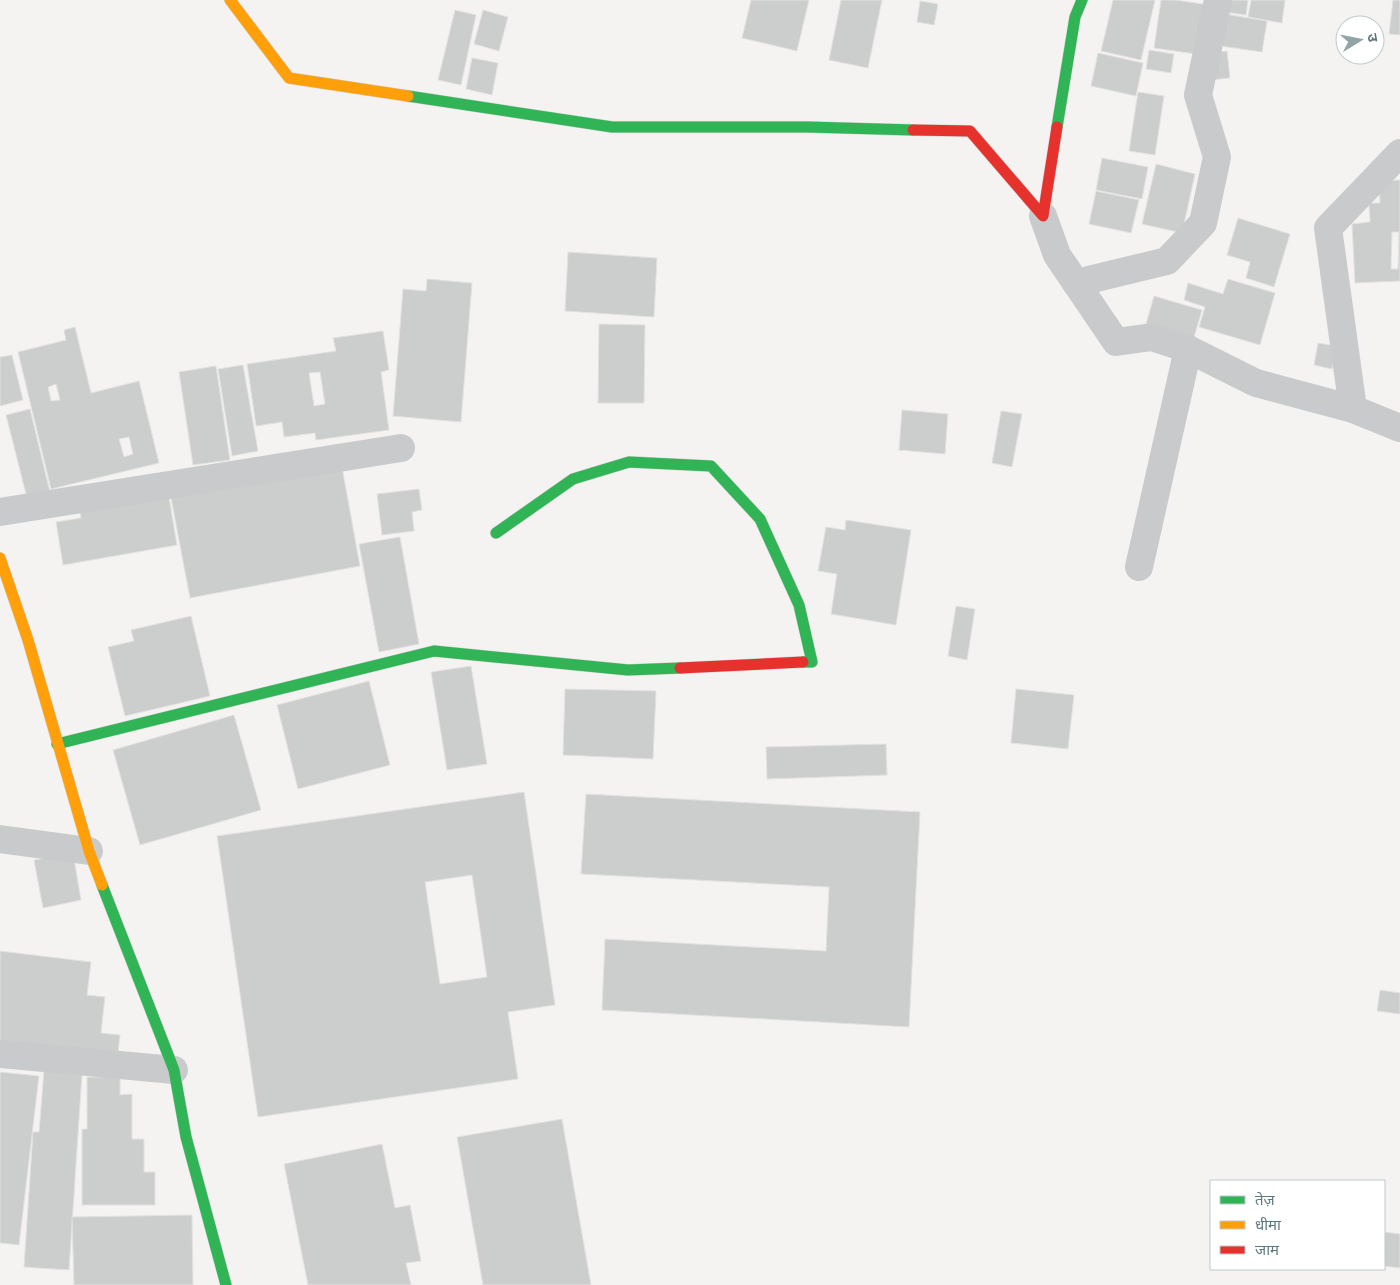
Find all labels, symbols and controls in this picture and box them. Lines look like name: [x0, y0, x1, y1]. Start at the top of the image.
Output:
north arrow: [1335, 15, 1385, 65]
text: उ: [1364, 32, 1382, 44]
legend: [1210, 1180, 1385, 1270]
text: तेज़: [1255, 1191, 1276, 1209]
text: धीमा: [1255, 1216, 1282, 1234]
text: जाम: [1255, 1241, 1280, 1259]

